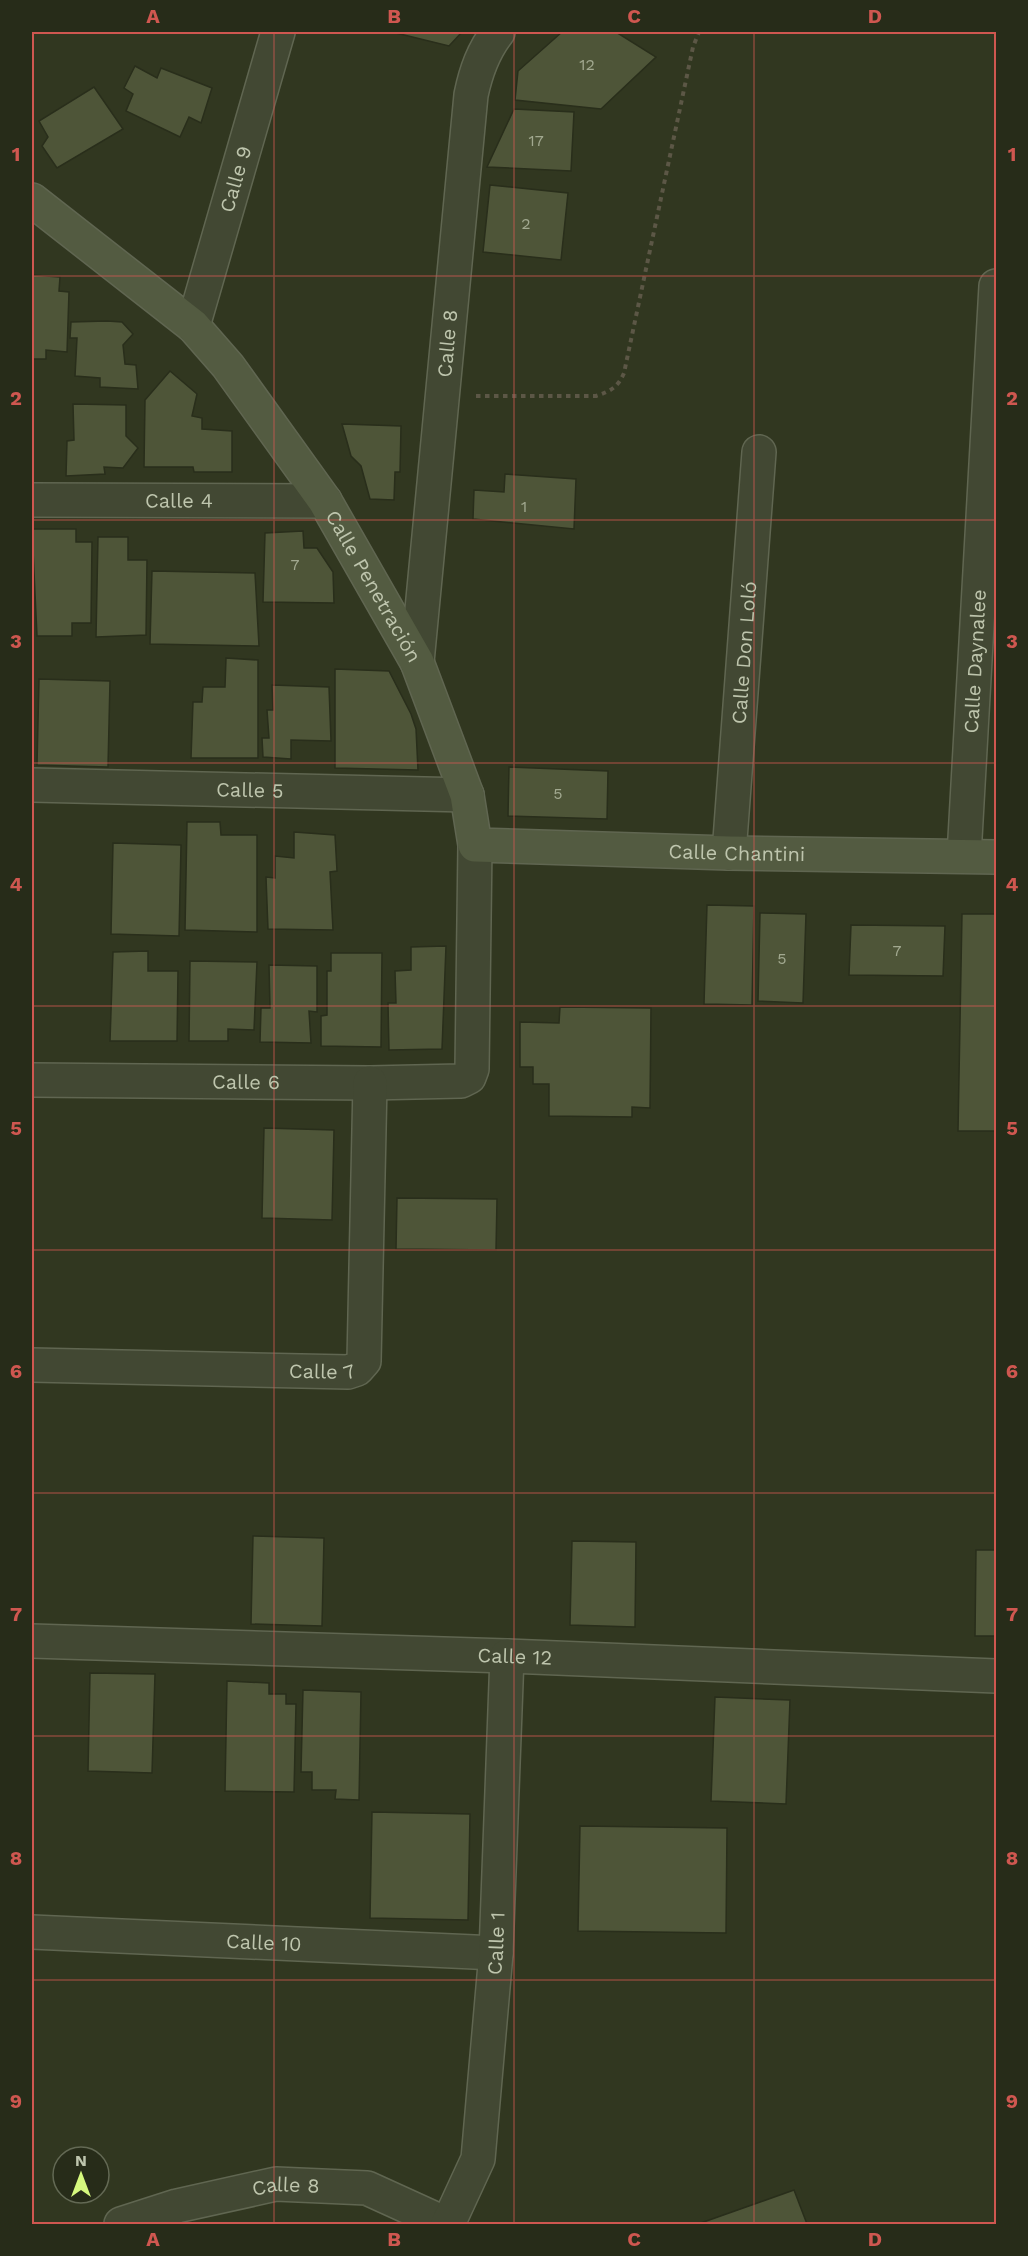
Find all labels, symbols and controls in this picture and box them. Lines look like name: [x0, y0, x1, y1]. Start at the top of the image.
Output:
text: A: [146, 4, 160, 28]
text: B: [387, 4, 401, 28]
text: C: [627, 4, 641, 28]
text: D: [868, 4, 882, 28]
house number: 12: [579, 55, 595, 74]
house number: 17: [528, 131, 544, 150]
text: 1: [12, 142, 20, 166]
text: 1: [1008, 142, 1016, 166]
street label: Calle 9: [215, 143, 256, 215]
house number: 2: [521, 214, 531, 233]
street label: Calle 8: [432, 308, 463, 378]
text: 2: [10, 386, 22, 410]
text: 2: [1006, 386, 1018, 410]
street label: Calle 4: [145, 488, 213, 513]
house number: 1: [521, 497, 527, 516]
street label: Calle Penetración: [321, 506, 427, 667]
house number: 7: [291, 555, 300, 574]
street label: Calle Don Loló: [727, 580, 761, 725]
street label: Calle Daynalee: [959, 589, 991, 734]
text: 3: [10, 629, 22, 653]
text: 3: [1006, 629, 1018, 653]
street label: Calle 5: [216, 777, 284, 803]
house number: 5: [553, 784, 563, 803]
street label: Calle Chantini: [668, 839, 805, 866]
text: 4: [10, 872, 23, 896]
text: 4: [1006, 872, 1019, 896]
house number: 7: [893, 941, 902, 960]
house number: 5: [777, 949, 787, 968]
street label: Calle 6: [212, 1070, 280, 1094]
text: 5: [10, 1116, 22, 1140]
text: 5: [1006, 1116, 1018, 1140]
street label: Calle 7: [289, 1358, 358, 1385]
text: 6: [10, 1359, 22, 1383]
text: 6: [1006, 1359, 1018, 1383]
text: 7: [10, 1602, 22, 1626]
text: 7: [1006, 1602, 1018, 1626]
street label: Calle 12: [477, 1643, 553, 1670]
text: 8: [10, 1846, 22, 1870]
text: 8: [1006, 1846, 1018, 1870]
street label: Calle 1: [482, 1911, 510, 1976]
street label: Calle 10: [225, 1929, 302, 1956]
text: 9: [10, 2089, 22, 2113]
text: 9: [1006, 2089, 1018, 2113]
north arrow: [51, 2145, 111, 2205]
text: N: [75, 2151, 87, 2170]
street label: Calle 8: [250, 2172, 320, 2201]
text: A: [146, 2227, 160, 2251]
text: B: [387, 2227, 401, 2251]
text: C: [627, 2227, 641, 2251]
text: D: [868, 2227, 882, 2251]

